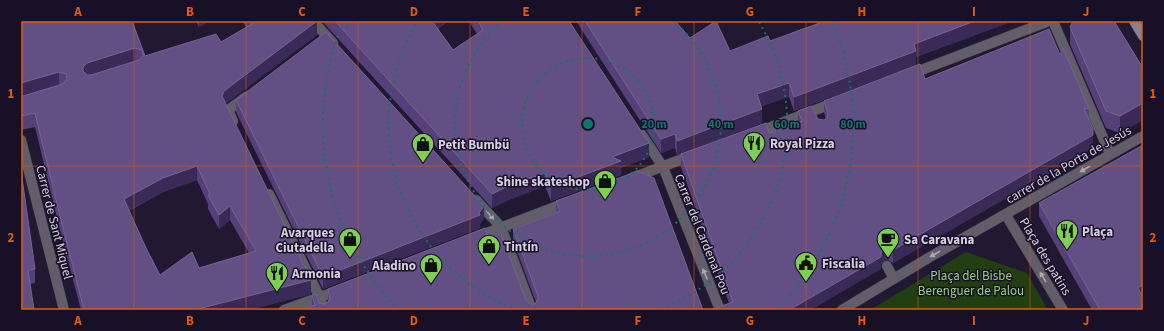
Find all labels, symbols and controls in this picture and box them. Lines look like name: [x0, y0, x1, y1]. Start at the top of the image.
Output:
text: A: [73, 3, 82, 21]
text: B: [186, 3, 194, 21]
text: C: [298, 3, 306, 21]
text: D: [410, 3, 418, 21]
text: E: [522, 3, 530, 21]
text: F: [635, 3, 642, 21]
text: G: [746, 3, 754, 21]
text: H: [858, 3, 866, 21]
text: I: [972, 3, 976, 21]
text: J: [1083, 3, 1089, 21]
text: 1: [8, 85, 15, 103]
text: 1: [1150, 85, 1157, 103]
text: 20 m: [641, 116, 667, 133]
text: 40 m: [708, 116, 734, 133]
text: 60 m: [774, 116, 800, 133]
text: 80 m: [840, 116, 866, 133]
centre of rings: [581, 117, 595, 131]
street label: carrer de la Porta de Jesús: [1002, 121, 1135, 208]
restaurant icon: Royal Pizza: [741, 130, 767, 163]
shop icon: Petit Bumbü: [410, 131, 436, 164]
place label: Royal Pizza: [770, 135, 835, 153]
place label: Petit Bumbü: [438, 136, 509, 154]
street label: Carrer de Sant Miquel: [31, 163, 77, 281]
one-way arrow: [1079, 165, 1090, 172]
shop icon: Shine skateshop: [592, 168, 618, 201]
street label: Carrer del Cardenal Pou: [670, 171, 735, 297]
place label: Shine skateshop: [496, 173, 590, 191]
one-way arrow: [485, 211, 494, 220]
street label: Plaça des patins: [1015, 214, 1076, 299]
restaurant icon: Plaça: [1054, 218, 1080, 251]
place label: Plaça: [1082, 223, 1113, 241]
place label: Avarques Ciutadella: [275, 224, 334, 257]
shop icon: Avarques Ciutadella: [337, 226, 363, 259]
cafe icon: Sa Caravana: [875, 226, 901, 259]
text: 2: [8, 229, 15, 247]
text: 2: [1150, 229, 1157, 247]
place label: Sa Caravana: [904, 231, 975, 249]
shop icon: Tintín: [476, 233, 502, 266]
place label: Tintín: [504, 238, 538, 256]
public building icon: Fiscalia: [793, 250, 819, 283]
one-way arrow: [929, 251, 941, 258]
shop icon: Aladino: [418, 252, 444, 285]
place label: Fiscalia: [822, 255, 865, 273]
place label: Aladino: [371, 257, 416, 275]
restaurant icon: Armonia: [264, 260, 290, 293]
place label: Armonia: [291, 265, 341, 283]
one-way arrow: [702, 267, 708, 279]
park label: Plaça del Bisbe Berenguer de Palou: [918, 267, 1024, 300]
one-way arrow: [1040, 271, 1047, 283]
text: A: [73, 312, 82, 330]
text: B: [186, 312, 194, 330]
text: C: [298, 312, 306, 330]
text: D: [410, 312, 418, 330]
text: E: [522, 312, 530, 330]
text: F: [635, 312, 642, 330]
text: G: [746, 312, 754, 330]
text: H: [858, 312, 866, 330]
text: I: [972, 312, 976, 330]
text: J: [1083, 312, 1089, 330]

